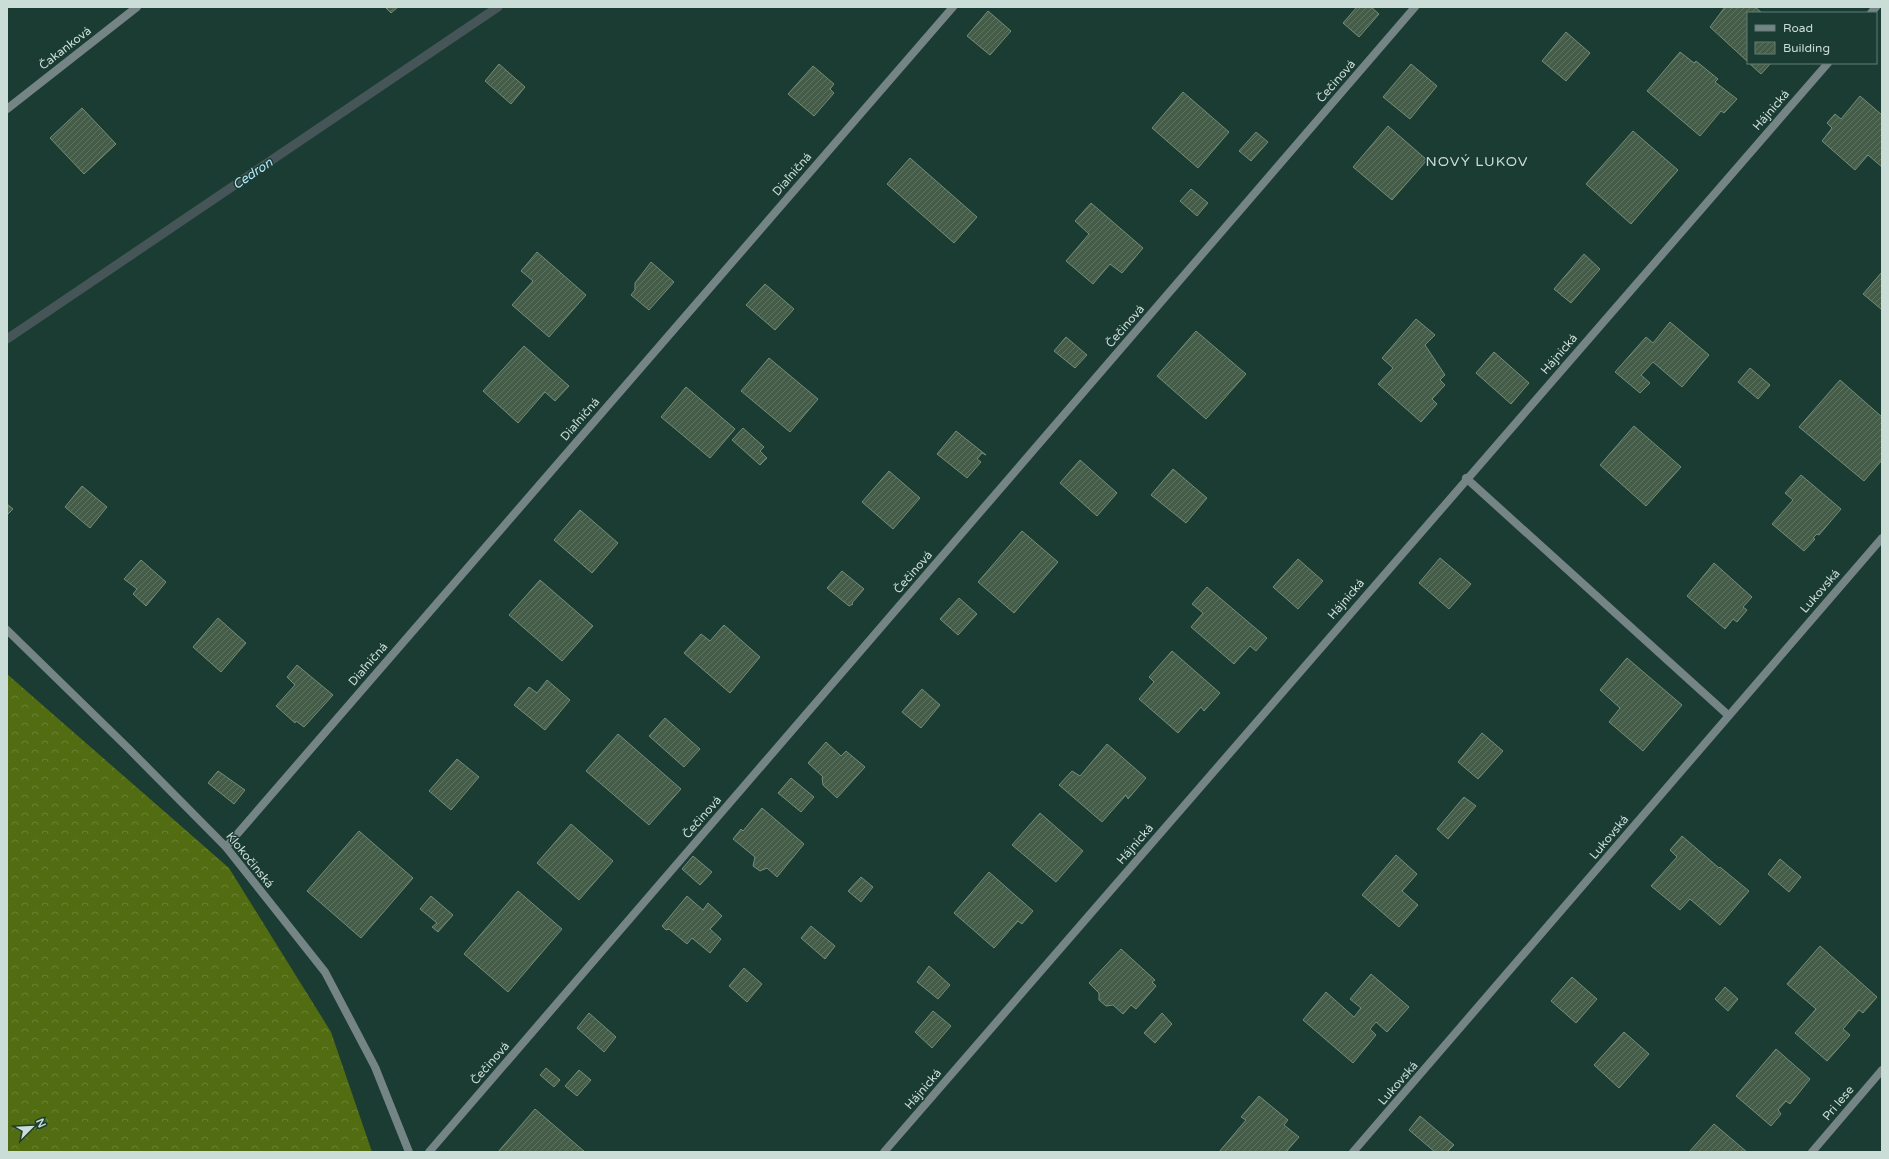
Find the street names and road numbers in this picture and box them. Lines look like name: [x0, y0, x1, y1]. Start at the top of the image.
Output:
street label: Čakanková: [36, 23, 94, 73]
street label: Čečinová: [1314, 57, 1358, 105]
street label: Hájnická: [1750, 87, 1792, 133]
street label: Diaľničná: [770, 150, 814, 198]
street label: Čečinová: [1103, 302, 1147, 350]
street label: Hájnická: [1538, 331, 1580, 377]
street label: Diaľničná: [558, 395, 602, 443]
street label: Čečinová: [891, 548, 935, 596]
street label: Lukovská: [1797, 566, 1843, 616]
street label: Hájnická: [1325, 576, 1367, 622]
street label: Diaľničná: [346, 640, 390, 688]
street label: Čečinová: [680, 793, 724, 841]
street label: Lukovská: [1587, 812, 1631, 862]
street label: Hájnická: [1114, 821, 1156, 867]
street label: Klokočinská: [223, 829, 277, 891]
street label: Čečinová: [468, 1039, 512, 1087]
street label: Lukovská: [1375, 1058, 1421, 1108]
street label: Hájnická: [902, 1066, 944, 1112]
street label: Pri lese: [1819, 1083, 1857, 1123]

